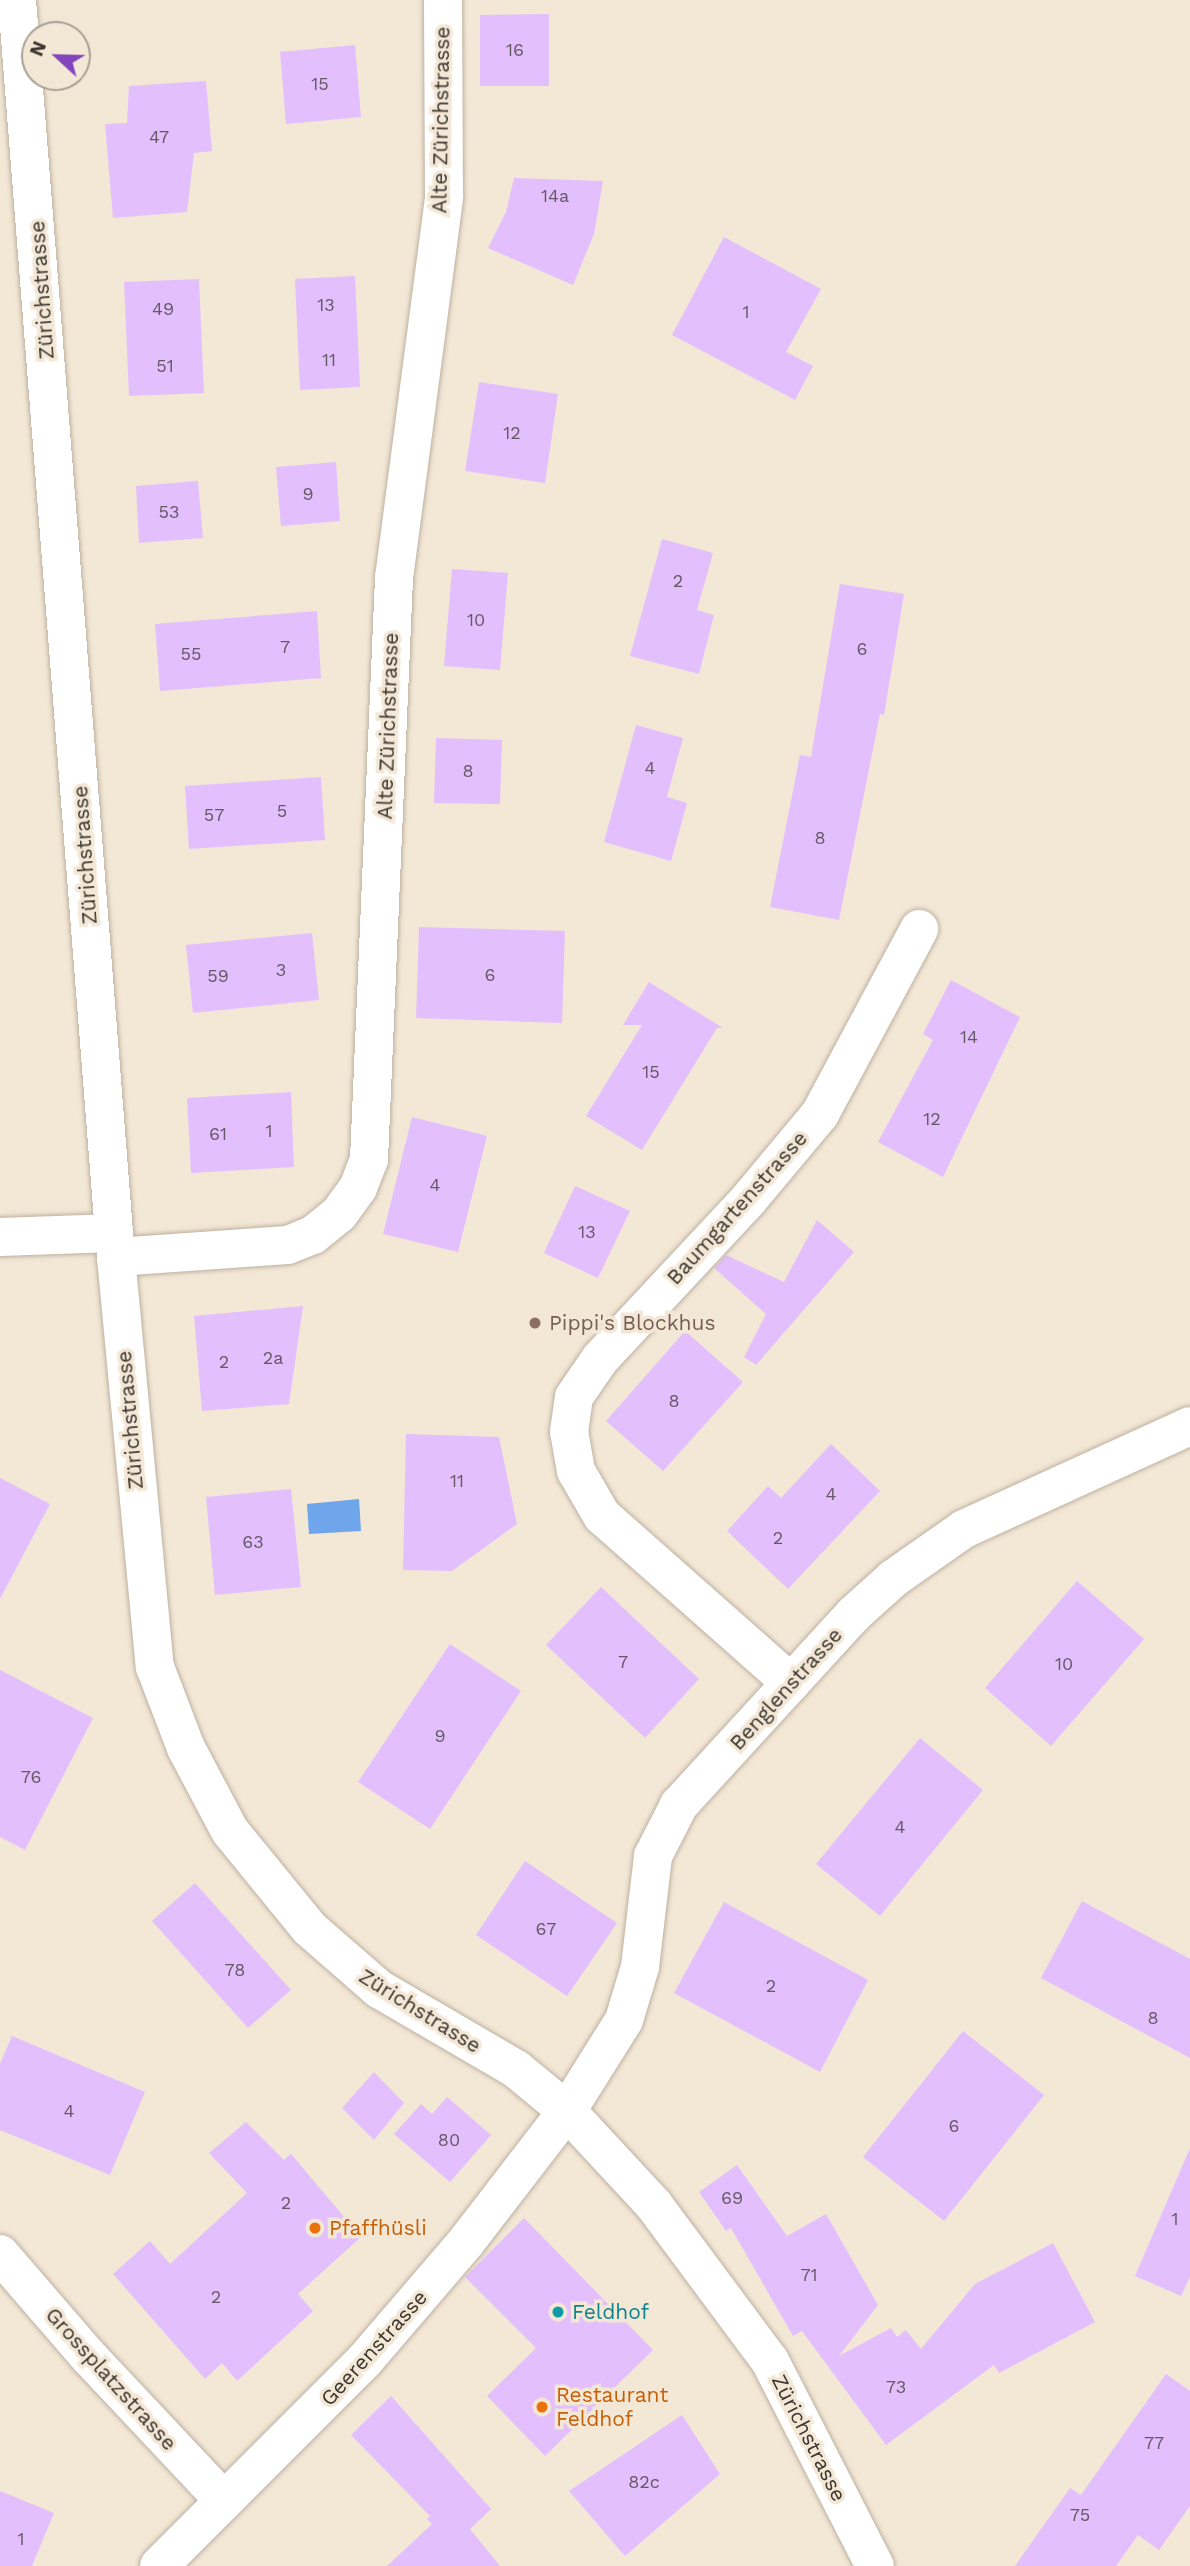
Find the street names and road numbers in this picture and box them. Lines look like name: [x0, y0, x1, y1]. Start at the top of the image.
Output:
street label: Alte Zürichstrasse: [427, 26, 455, 214]
street label: Zürichstrasse: [25, 220, 59, 360]
street label: Alte Zürichstrasse: [372, 632, 404, 820]
street label: Zürichstrasse: [68, 785, 102, 925]
street label: Baumgartenstrasse: [661, 1126, 813, 1290]
street label: Zürichstrasse: [111, 1350, 149, 1490]
street label: Benglenstrasse: [725, 1623, 847, 1755]
street label: Zürichstrasse: [354, 1963, 486, 2059]
street label: Geerenstrasse: [315, 2285, 433, 2411]
street label: Grossplatzstrasse: [40, 2302, 182, 2456]
street label: Zürichstrasse: [766, 2370, 852, 2506]

